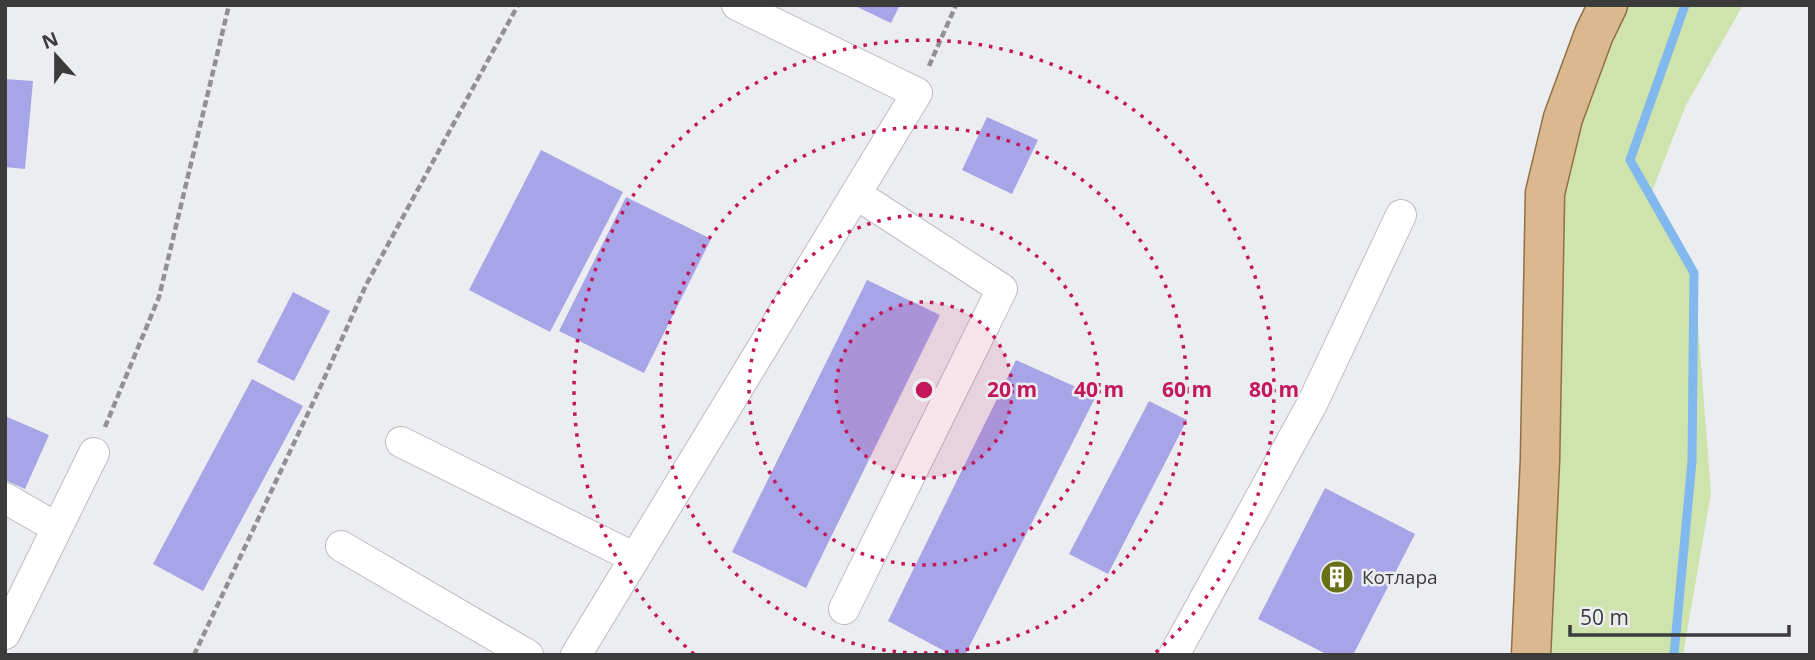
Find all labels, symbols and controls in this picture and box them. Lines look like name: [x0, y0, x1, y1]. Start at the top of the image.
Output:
north arrow: [21, 21, 91, 91]
text: N: [38, 25, 62, 55]
text: 20 m: [987, 375, 1037, 403]
text: 40 m: [1074, 375, 1124, 403]
text: 60 m: [1162, 375, 1212, 403]
text: 80 m: [1249, 375, 1299, 403]
centre of rings: [912, 378, 936, 402]
building icon: Котлара: [1318, 558, 1356, 596]
place label: Котлара: [1362, 564, 1438, 590]
scale bar: [1570, 594, 1789, 638]
text: 50 m: [1580, 603, 1629, 631]

